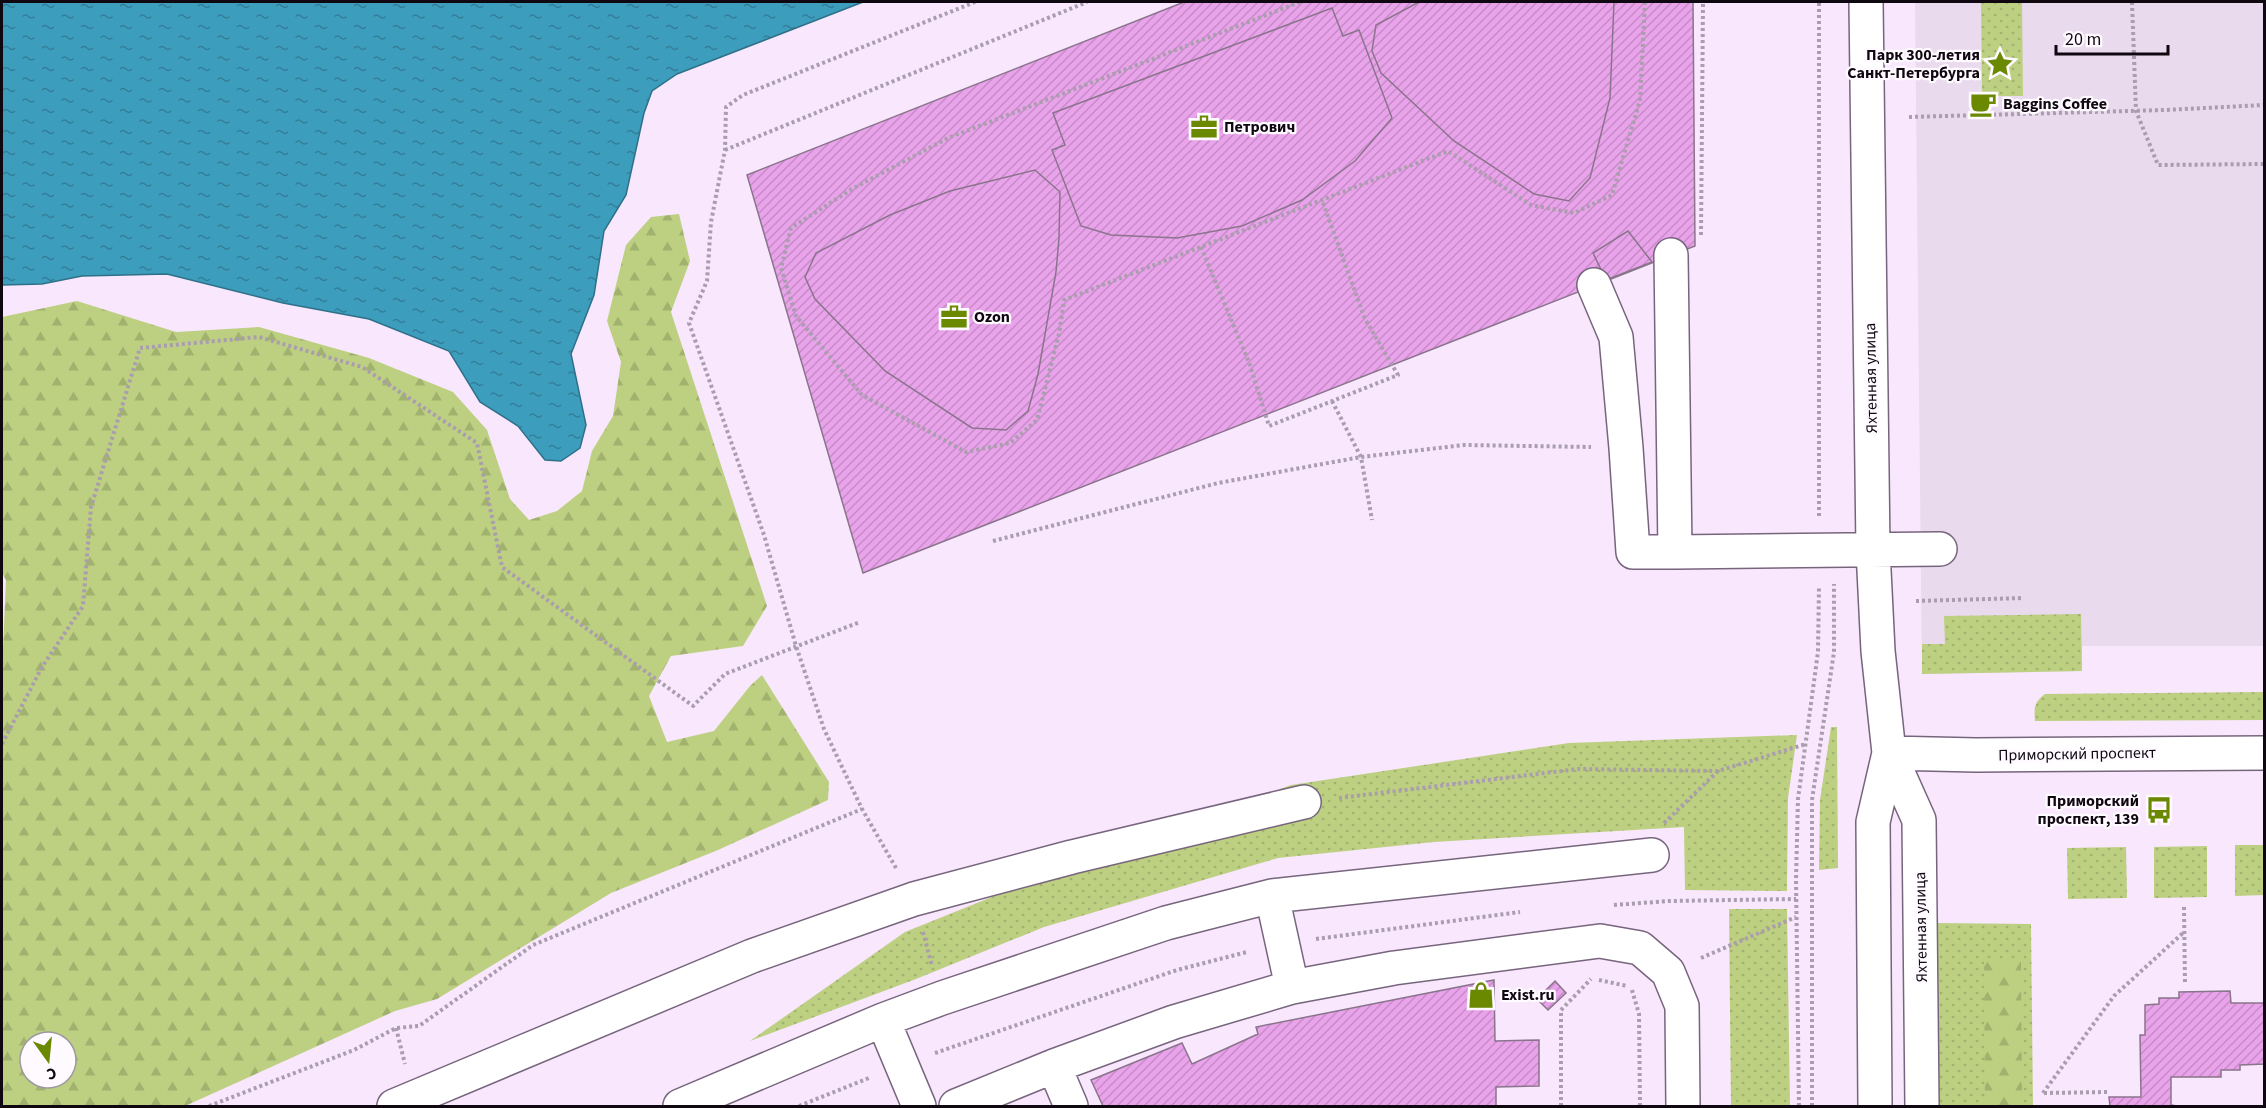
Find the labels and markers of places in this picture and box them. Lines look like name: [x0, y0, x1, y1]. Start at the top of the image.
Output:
place label: Парк 300-летия Санкт-Петербурга: [1847, 44, 1980, 84]
place icon: Парк 300-летия Санкт-Петербурга: [1985, 49, 2015, 79]
cafe icon: Baggins Coffee: [1968, 89, 1998, 119]
place label: Baggins Coffee: [2003, 93, 2107, 115]
office icon: Петрович: [1189, 112, 1219, 142]
place label: Петрович: [1224, 116, 1295, 138]
office icon: Ozon: [939, 302, 969, 332]
place label: Ozon: [974, 306, 1010, 328]
place label: Приморский проспект, 139: [2037, 790, 2139, 830]
bus stop icon: Приморский проспект, 139: [2144, 795, 2174, 825]
shop icon: Exist.ru: [1466, 980, 1496, 1010]
place label: Exist.ru: [1501, 984, 1555, 1006]

